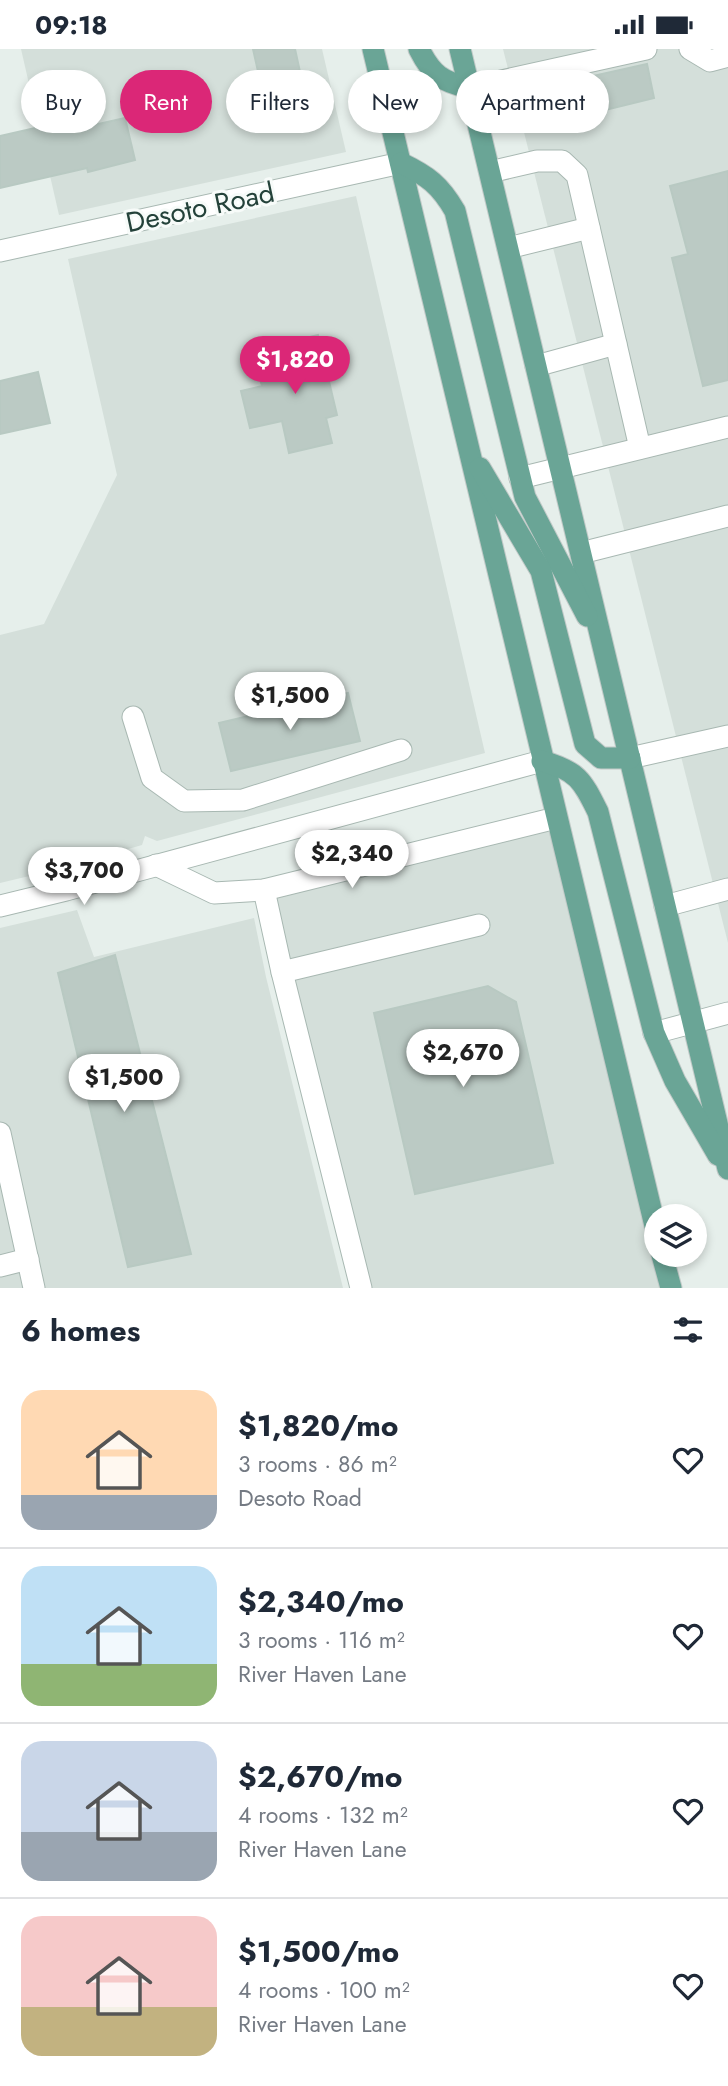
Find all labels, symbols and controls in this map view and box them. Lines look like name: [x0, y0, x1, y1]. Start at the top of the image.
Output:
text: 09:18: [35, 6, 108, 44]
chip: Buy: [21, 70, 106, 133]
chip: Rent: [120, 70, 212, 133]
chip: Filters: [226, 70, 334, 133]
chip: New: [348, 70, 442, 133]
chip: Apartment: [456, 70, 609, 133]
street label: Desoto Road: [122, 172, 278, 243]
pin: $1,820: [238, 337, 352, 396]
text: $1,820: [256, 342, 334, 376]
pin: $1,500: [233, 673, 347, 732]
text: $1,500: [251, 678, 329, 712]
pin: $2,340: [295, 831, 409, 890]
text: $2,340: [311, 836, 393, 870]
pin: $3,700: [27, 847, 141, 907]
text: $3,700: [44, 853, 124, 887]
pin: $2,670: [406, 1030, 520, 1089]
text: $2,670: [422, 1035, 504, 1069]
pin: $1,500: [67, 1055, 181, 1114]
text: $1,500: [85, 1060, 163, 1094]
map controls: [644, 1204, 707, 1267]
button: layers: [644, 1204, 707, 1267]
text: 6 homes: [21, 1309, 140, 1352]
icon: filters: [669, 1311, 707, 1349]
text: $1,820/mo: [238, 1404, 398, 1447]
icon: home: [77, 1418, 161, 1502]
icon: heart: [669, 1441, 707, 1479]
text: 3 rooms · 86 m²: [238, 1447, 397, 1481]
text: Desoto Road: [238, 1481, 362, 1515]
text: $2,340/mo: [238, 1580, 404, 1623]
icon: home: [77, 1594, 161, 1678]
icon: heart: [669, 1617, 707, 1655]
text: 3 rooms · 116 m²: [238, 1623, 405, 1657]
text: River Haven Lane: [238, 1657, 407, 1691]
text: $2,670/mo: [238, 1755, 403, 1798]
icon: home: [77, 1769, 161, 1853]
icon: heart: [669, 1792, 707, 1830]
text: 4 rooms · 132 m²: [238, 1798, 408, 1832]
text: River Haven Lane: [238, 1832, 407, 1866]
text: $1,500/mo: [238, 1930, 399, 1973]
icon: home: [77, 1944, 161, 2028]
icon: heart: [669, 1967, 707, 2005]
text: 4 rooms · 100 m²: [238, 1973, 410, 2007]
text: River Haven Lane: [238, 2007, 407, 2041]

